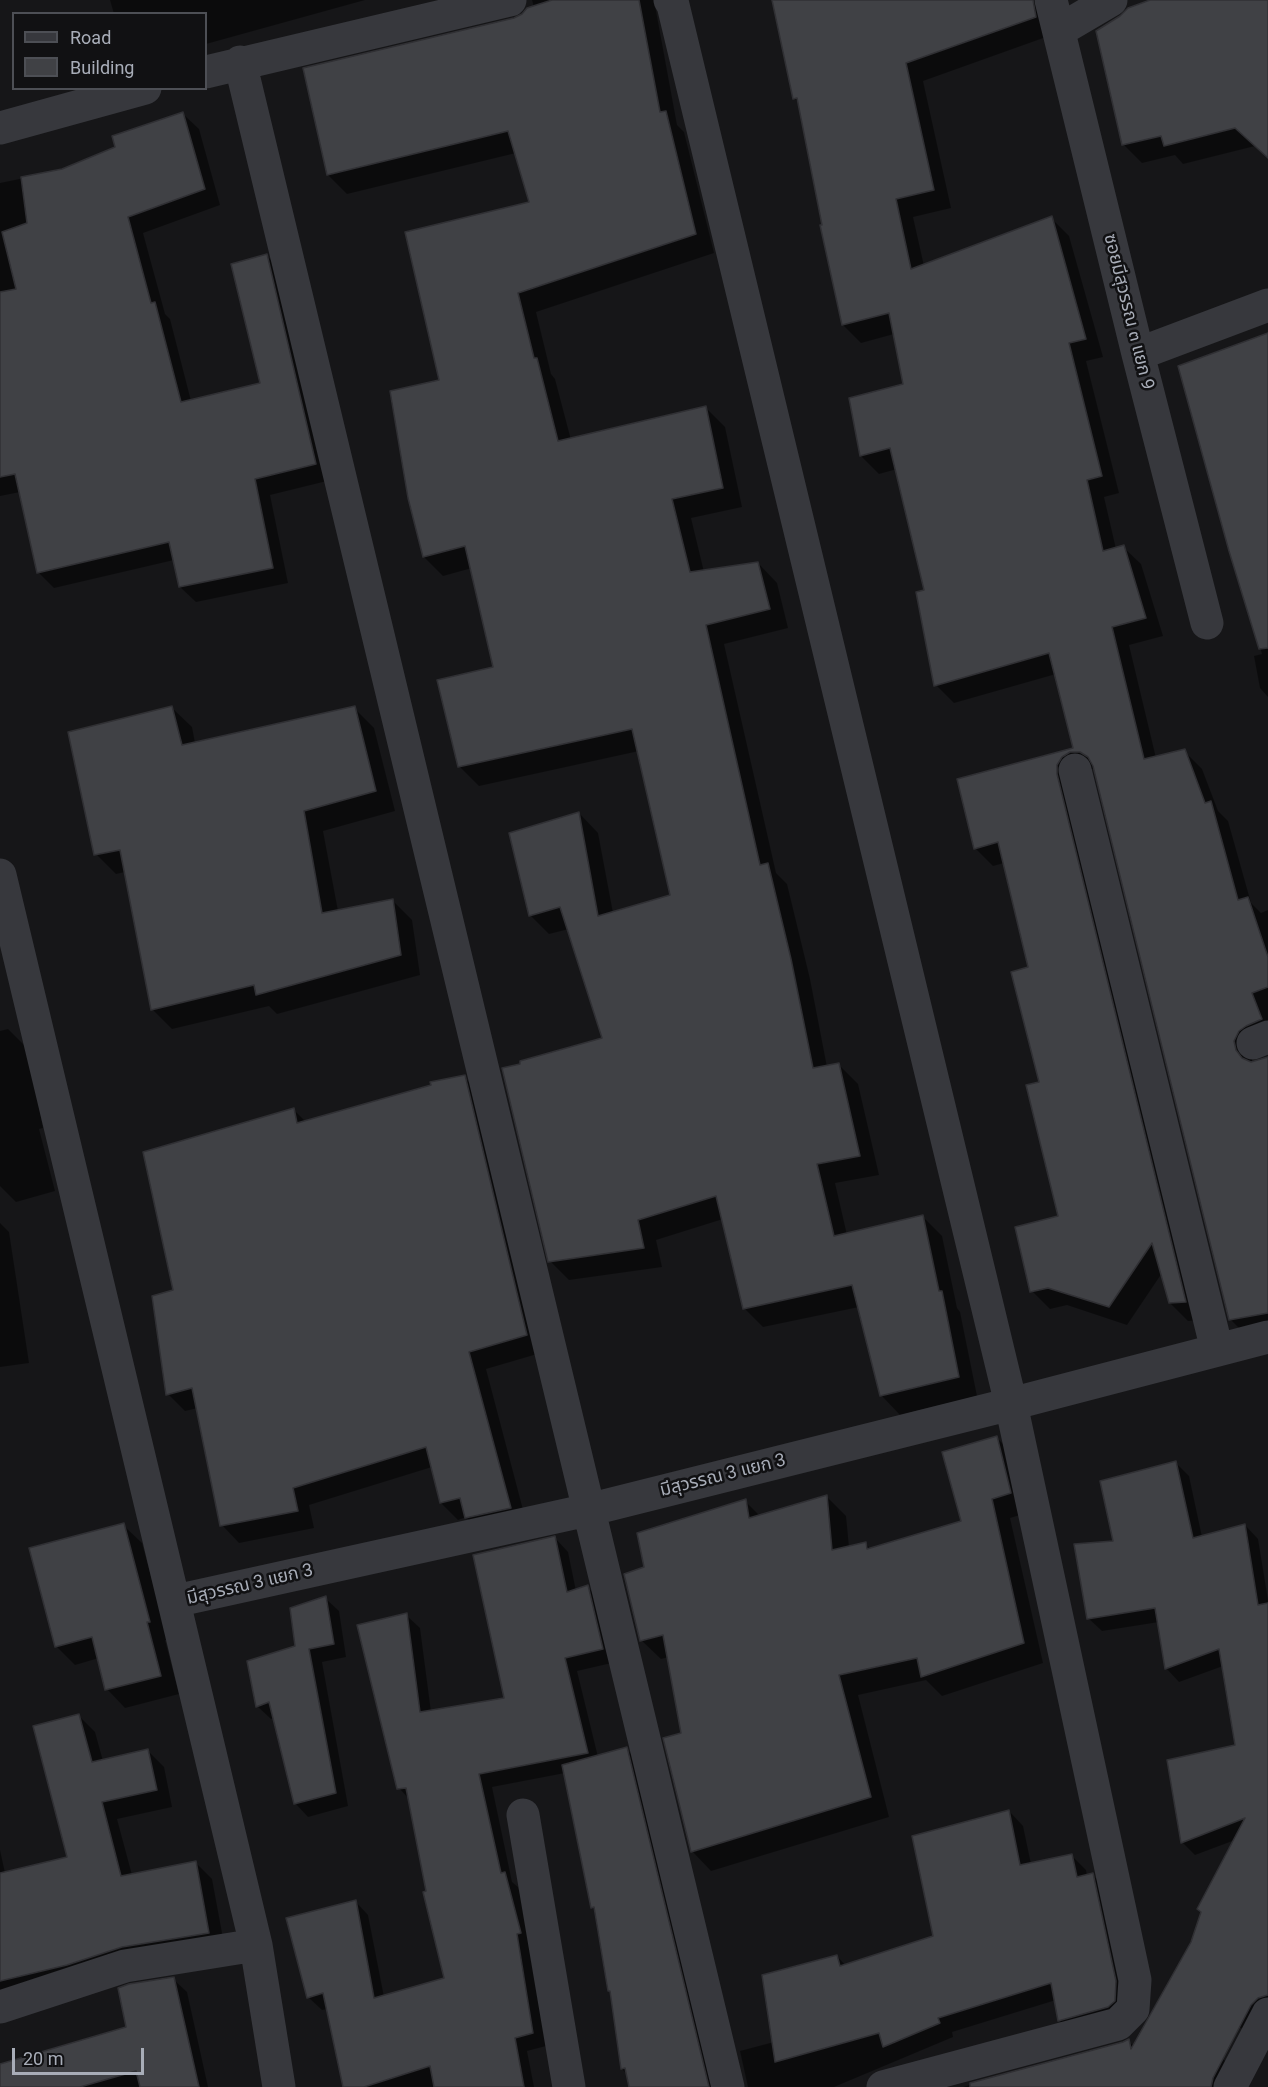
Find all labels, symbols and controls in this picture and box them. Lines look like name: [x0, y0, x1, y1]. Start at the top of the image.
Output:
legend: [12, 12, 207, 90]
text: Road: [70, 27, 111, 48]
text: Building: [70, 57, 134, 78]
street label: ซอยมีสุวรรณ ๓ แยก 9: [1098, 232, 1158, 392]
street label: มีสุวรรณ 3 แยก 3: [658, 1450, 788, 1502]
street label: มีสุวรรณ 3 แยก 3: [185, 1560, 315, 1610]
scale bar: [15, 2036, 147, 2074]
text: 20 m: [23, 2048, 63, 2069]

